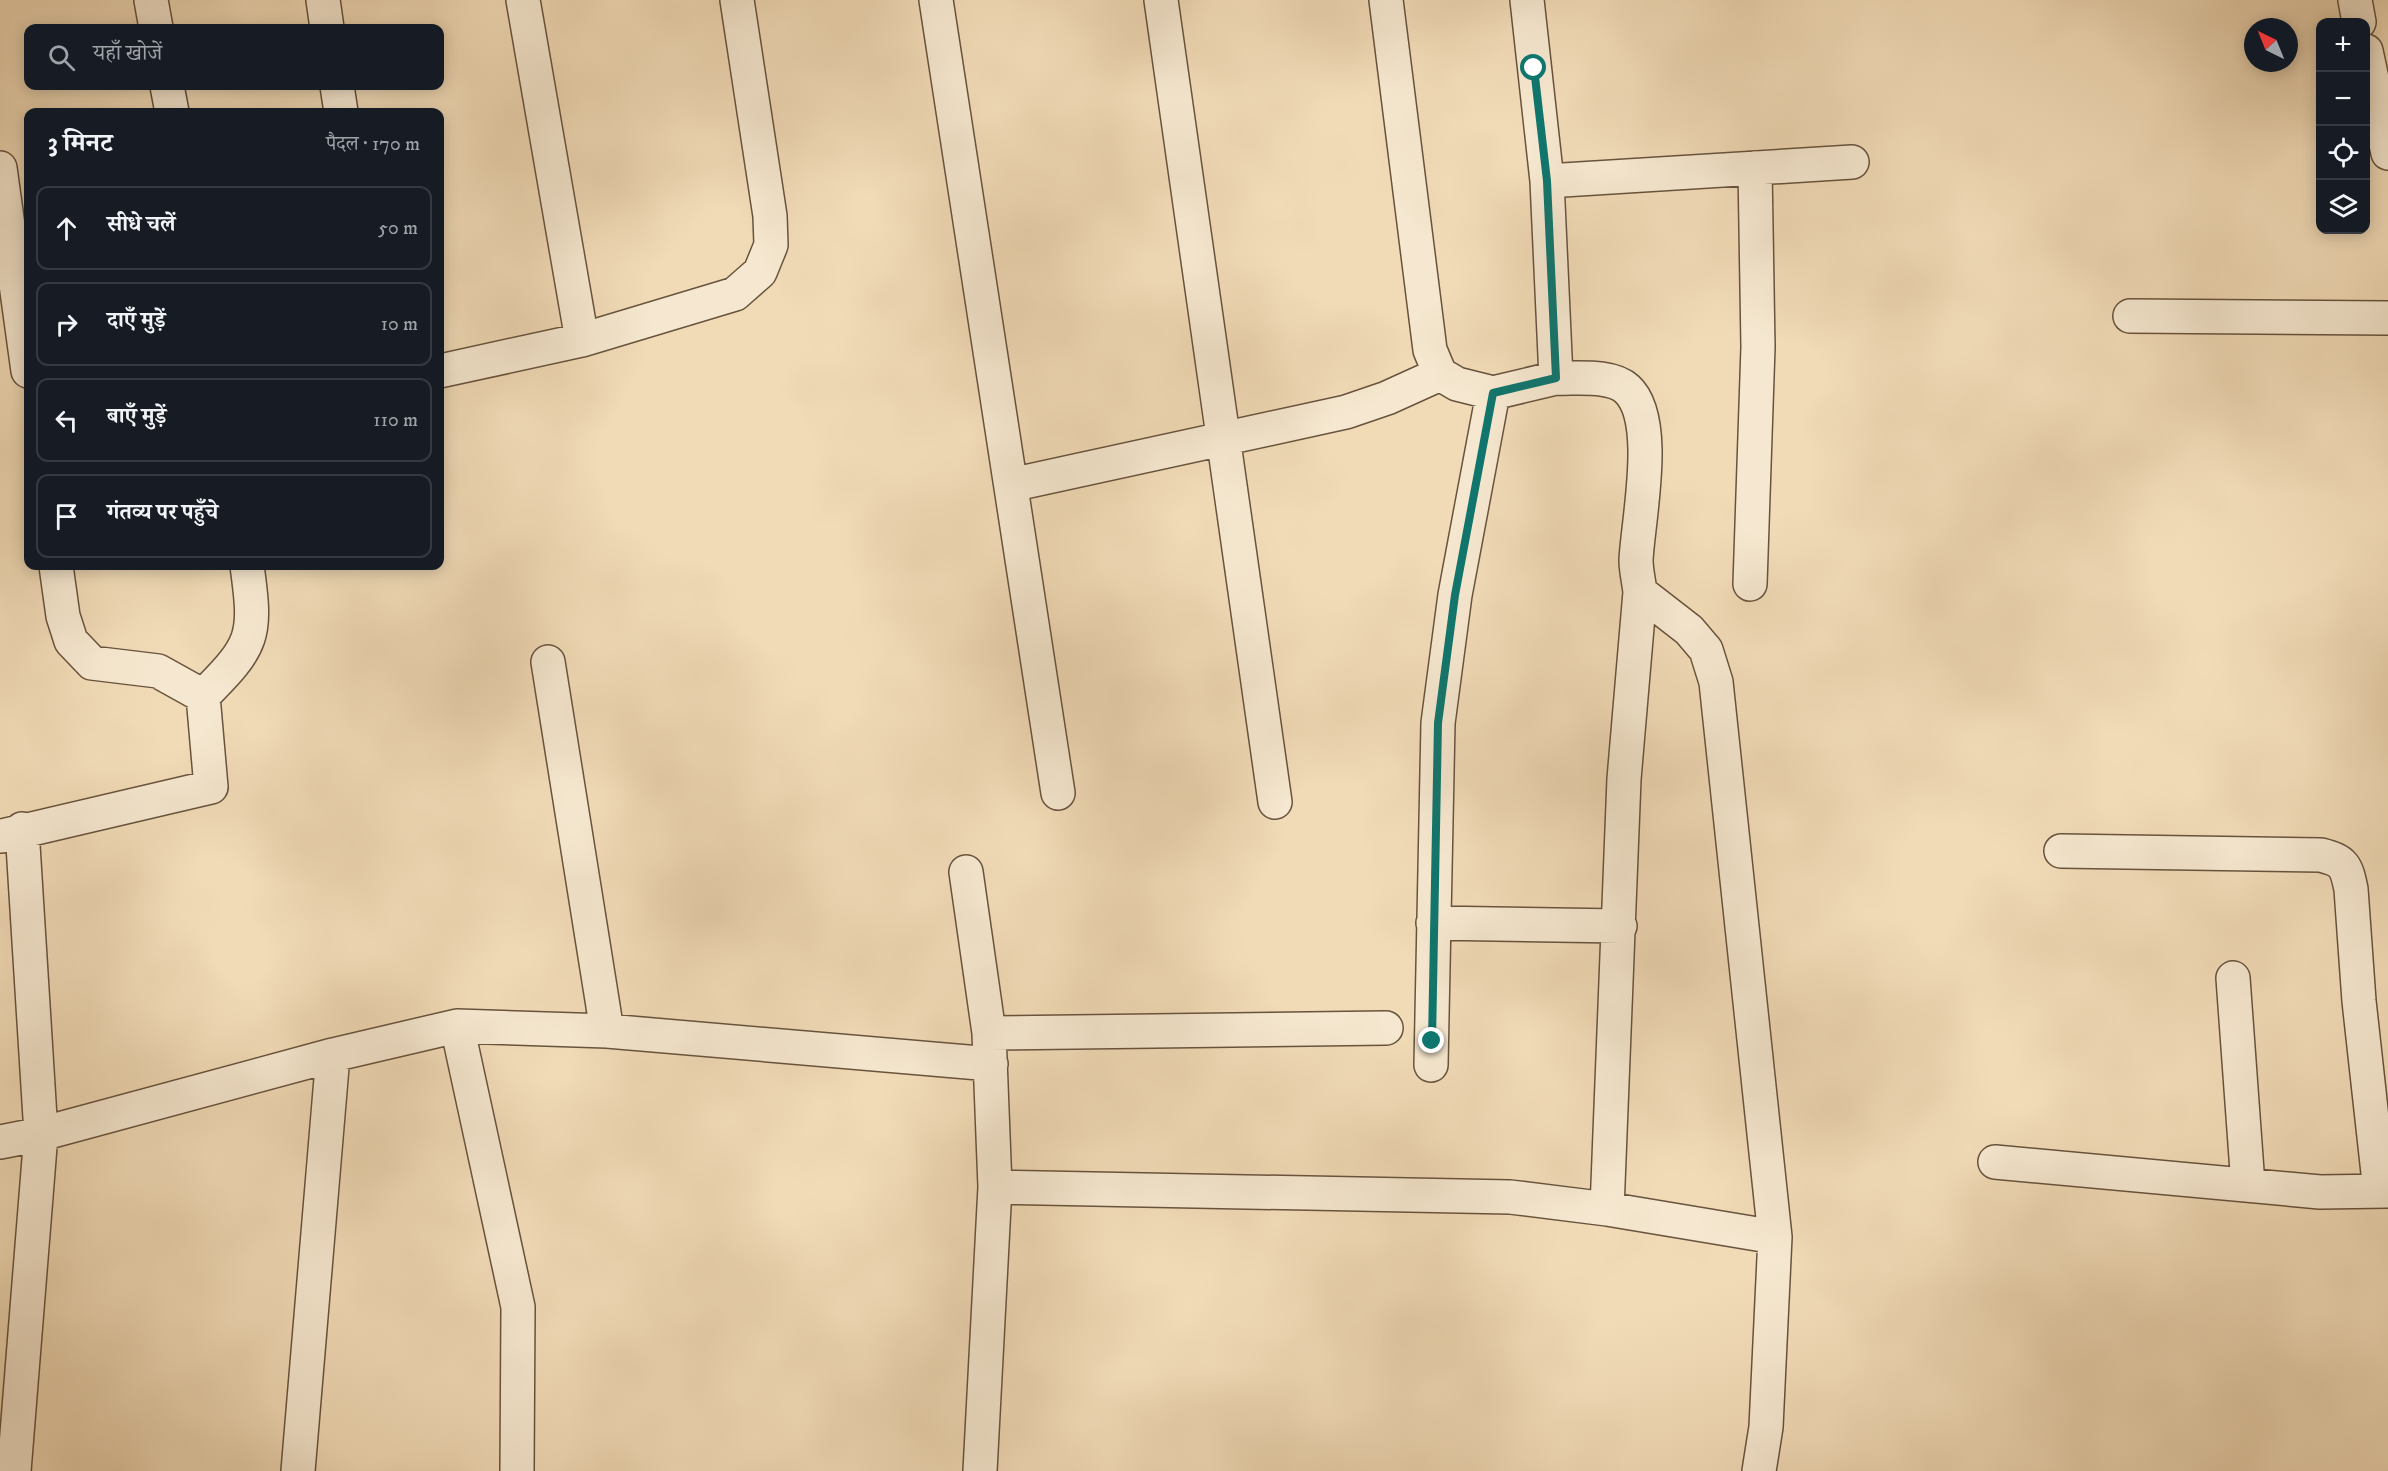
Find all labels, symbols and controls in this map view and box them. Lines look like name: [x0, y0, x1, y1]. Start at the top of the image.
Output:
north arrow: [2244, 18, 2298, 72]
map controls: [2316, 18, 2370, 234]
button: +: [2316, 18, 2370, 72]
search box: [24, 24, 444, 90]
text: यहाँ खोजें: [93, 40, 162, 67]
icon: search: [45, 41, 78, 74]
route start: [1520, 54, 1546, 80]
button: −: [2316, 72, 2370, 126]
button: locate: [2316, 126, 2370, 180]
text: 3 मिनट: [48, 127, 113, 160]
text: पैदल · 170 m: [326, 132, 420, 157]
button: layers: [2316, 180, 2370, 234]
text: सीधे चलें: [107, 211, 176, 238]
icon: ahead: [50, 212, 83, 245]
text: 50 m: [378, 216, 418, 241]
text: दाएँ मुड़ें: [107, 307, 166, 334]
icon: right: [50, 308, 83, 341]
text: 10 m: [381, 312, 418, 337]
text: बाएँ मुड़ें: [107, 403, 166, 430]
icon: left: [50, 404, 83, 437]
text: 110 m: [373, 408, 418, 433]
text: गंतव्य पर पहुँचे: [107, 499, 218, 526]
icon: arrive: [50, 500, 83, 533]
route end: [1418, 1027, 1444, 1053]

